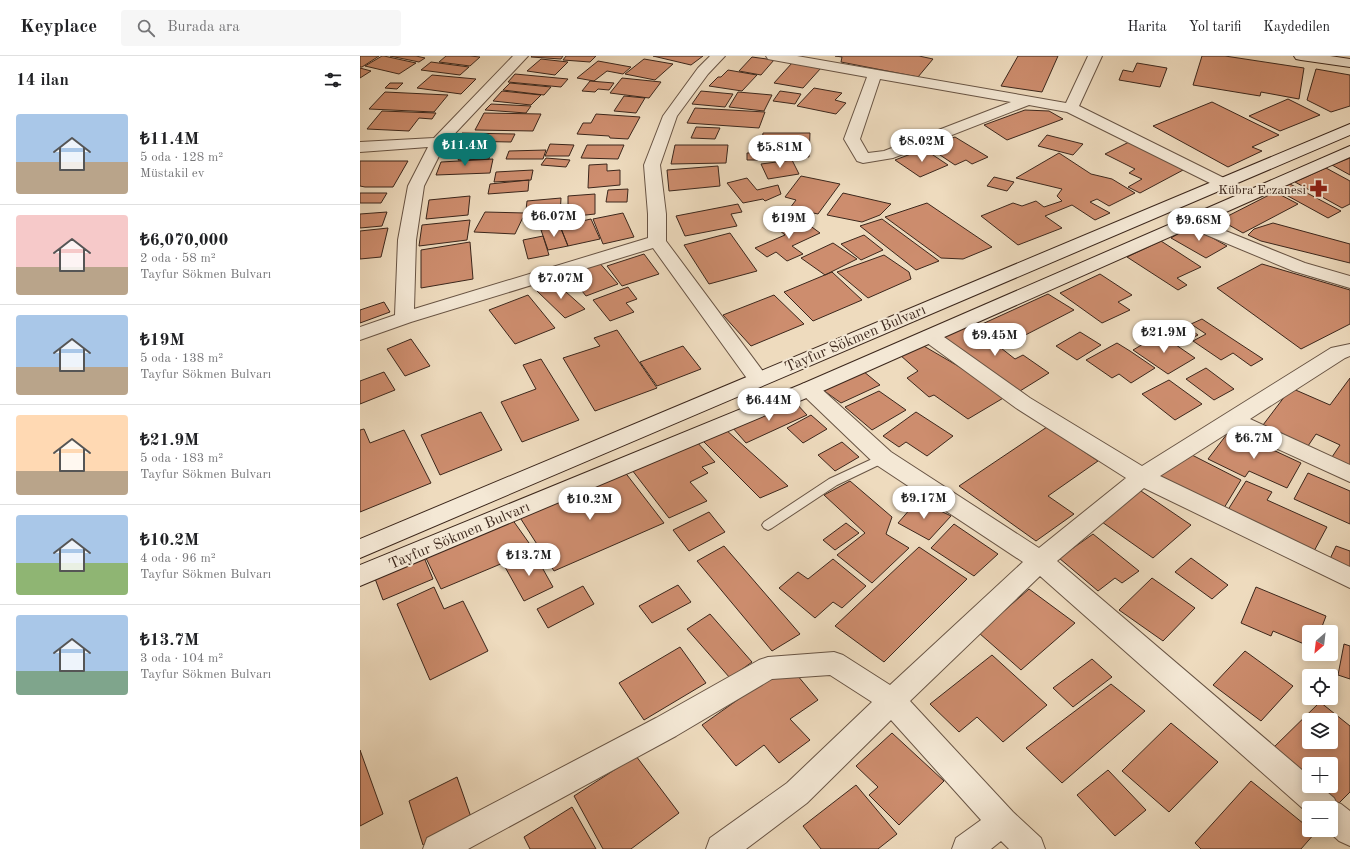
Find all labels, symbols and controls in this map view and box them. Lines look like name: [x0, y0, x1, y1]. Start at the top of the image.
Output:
search box: [121, 10, 401, 46]
icon: search: [135, 17, 157, 39]
text: Keyplace: [20, 18, 97, 37]
text: Burada ara: [167, 20, 240, 35]
text: Harita: [1127, 20, 1167, 34]
text: Yol tarifi: [1189, 20, 1241, 34]
text: Kaydedilen: [1263, 20, 1330, 34]
icon: filters: [322, 69, 344, 91]
text: 14 ilan: [16, 72, 69, 89]
pin: ₺8.02M: [889, 129, 955, 163]
icon: home: [48, 130, 96, 178]
text: ₺11.4M: [140, 131, 199, 148]
pin: ₺11.4M: [432, 133, 498, 167]
pin: ₺5.81M: [747, 135, 813, 169]
text: ₺8.02M: [899, 135, 945, 148]
text: ₺11.4M: [442, 139, 488, 152]
text: ₺5.81M: [757, 141, 803, 154]
text: 5 oda · 128 m²: [140, 151, 223, 164]
text: Müstakil ev: [140, 167, 205, 180]
pharmacy icon: Kübra Eczanesi: [1309, 179, 1329, 199]
place label: Kübra Eczanesi: [1218, 184, 1306, 197]
pin: ₺6.07M: [521, 204, 587, 238]
pin: ₺19M: [765, 206, 813, 240]
pin: ₺9.68M: [1166, 208, 1232, 242]
text: ₺6.07M: [531, 210, 577, 223]
text: ₺19M: [772, 212, 806, 225]
text: ₺9.68M: [1176, 214, 1222, 227]
icon: home: [48, 231, 96, 279]
text: ₺6,070,000: [140, 232, 228, 249]
text: 2 oda · 58 m²: [140, 252, 216, 265]
pin: ₺7.07M: [528, 266, 594, 300]
text: Tayfur Sökmen Bulvarı: [140, 268, 271, 281]
text: ₺7.07M: [538, 272, 584, 285]
street label: Tayfur Sökmen Bulvarı: [783, 303, 928, 376]
pin: ₺21.9M: [1131, 320, 1197, 354]
pin: ₺9.45M: [962, 323, 1028, 357]
text: ₺21.9M: [1141, 326, 1187, 339]
text: ₺9.45M: [972, 329, 1018, 342]
icon: home: [48, 331, 96, 379]
text: ₺19M: [140, 332, 185, 349]
text: 5 oda · 138 m²: [140, 352, 223, 365]
text: Tayfur Sökmen Bulvarı: [140, 368, 271, 381]
pin: ₺6.44M: [736, 388, 802, 422]
text: ₺6.44M: [746, 394, 792, 407]
pin: ₺6.7M: [1226, 426, 1282, 460]
icon: home: [48, 431, 96, 479]
text: ₺21.9M: [140, 432, 199, 449]
text: ₺6.7M: [1235, 432, 1273, 445]
text: 5 oda · 183 m²: [140, 452, 223, 465]
text: Tayfur Sökmen Bulvarı: [140, 468, 271, 481]
pin: ₺9.17M: [891, 486, 957, 520]
pin: ₺10.2M: [557, 487, 623, 521]
text: ₺9.17M: [901, 492, 947, 505]
text: ₺10.2M: [567, 493, 613, 506]
street label: Tayfur Sökmen Bulvarı: [387, 500, 532, 573]
icon: home: [48, 531, 96, 579]
text: ₺10.2M: [140, 532, 199, 549]
pin: ₺13.7M: [496, 543, 562, 577]
text: ₺13.7M: [506, 549, 552, 562]
text: 4 oda · 96 m²: [140, 552, 216, 565]
text: Tayfur Sökmen Bulvarı: [140, 568, 271, 581]
north arrow: [1302, 625, 1338, 661]
map controls: [1302, 625, 1338, 837]
icon: home: [48, 631, 96, 679]
text: ₺13.7M: [140, 632, 199, 649]
text: 3 oda · 104 m²: [140, 652, 223, 665]
text: Tayfur Sökmen Bulvarı: [140, 668, 271, 681]
button: locate: [1302, 669, 1338, 705]
button: layers: [1302, 713, 1338, 749]
button: +: [1302, 757, 1338, 793]
button: −: [1302, 801, 1338, 837]

